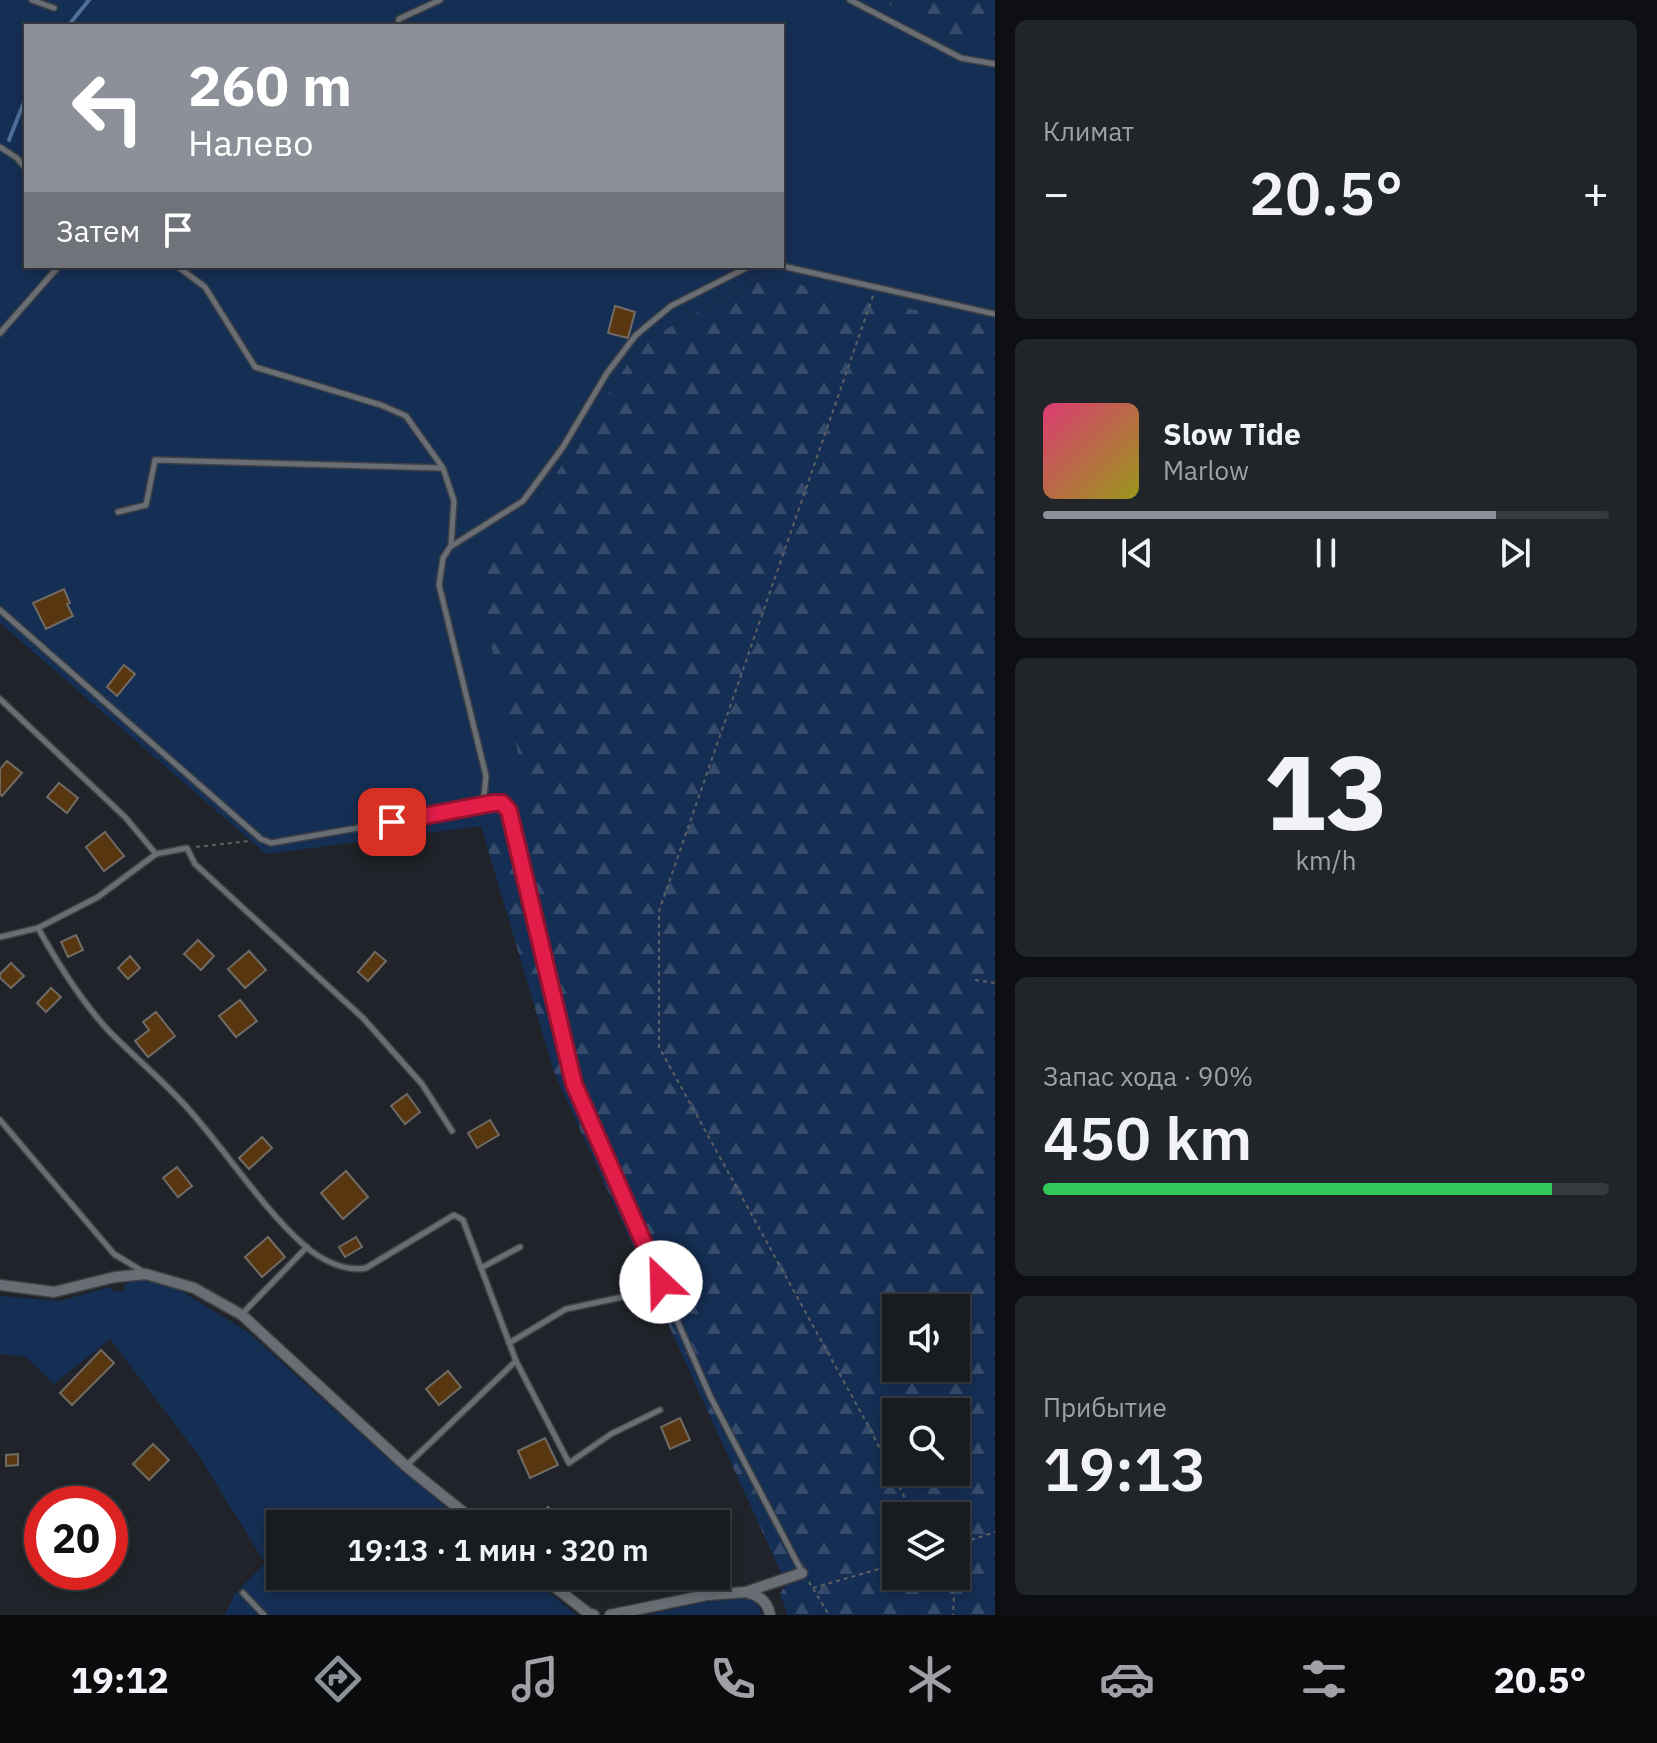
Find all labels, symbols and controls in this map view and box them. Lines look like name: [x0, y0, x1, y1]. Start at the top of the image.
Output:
text: 260 m: [188, 49, 352, 121]
icon: left: [56, 56, 160, 160]
text: Климат: [1043, 114, 1134, 148]
text: Налево: [188, 119, 313, 166]
text: 20.5°: [1249, 153, 1403, 232]
text: −: [1043, 164, 1069, 221]
text: +: [1583, 164, 1609, 221]
icon: arrive: [156, 208, 200, 252]
text: Затем: [56, 211, 140, 250]
text: Slow Tide: [1163, 414, 1301, 453]
text: Marlow: [1163, 453, 1249, 487]
icon: previous: [1115, 531, 1159, 575]
icon: pause: [1304, 531, 1348, 575]
icon: next: [1493, 531, 1537, 575]
text: 13: [1264, 723, 1388, 859]
pin: [358, 788, 426, 856]
icon: arrive: [370, 800, 414, 844]
text: km/h: [1295, 843, 1357, 877]
text: Запас хода · 90%: [1043, 1059, 1253, 1093]
text: 450 km: [1043, 1098, 1252, 1177]
position arrow: [619, 1240, 703, 1324]
map controls: [882, 1294, 970, 1590]
button: sound: [882, 1294, 970, 1382]
text: Прибытие: [1043, 1390, 1167, 1424]
button: search: [882, 1398, 970, 1486]
text: 19:13: [1043, 1429, 1206, 1508]
speed limit sign: 20: [24, 1486, 128, 1590]
button: layers: [882, 1502, 970, 1590]
text: 19:13 · 1 мин · 320 m: [347, 1530, 649, 1569]
icon: directions: [310, 1651, 366, 1707]
icon: music: [507, 1651, 563, 1707]
icon: phone: [705, 1651, 761, 1707]
icon: climate: [902, 1651, 958, 1707]
icon: car: [1099, 1651, 1155, 1707]
icon: filters: [1296, 1651, 1352, 1707]
text: 19:12: [71, 1656, 169, 1703]
text: 20.5°: [1493, 1656, 1586, 1703]

